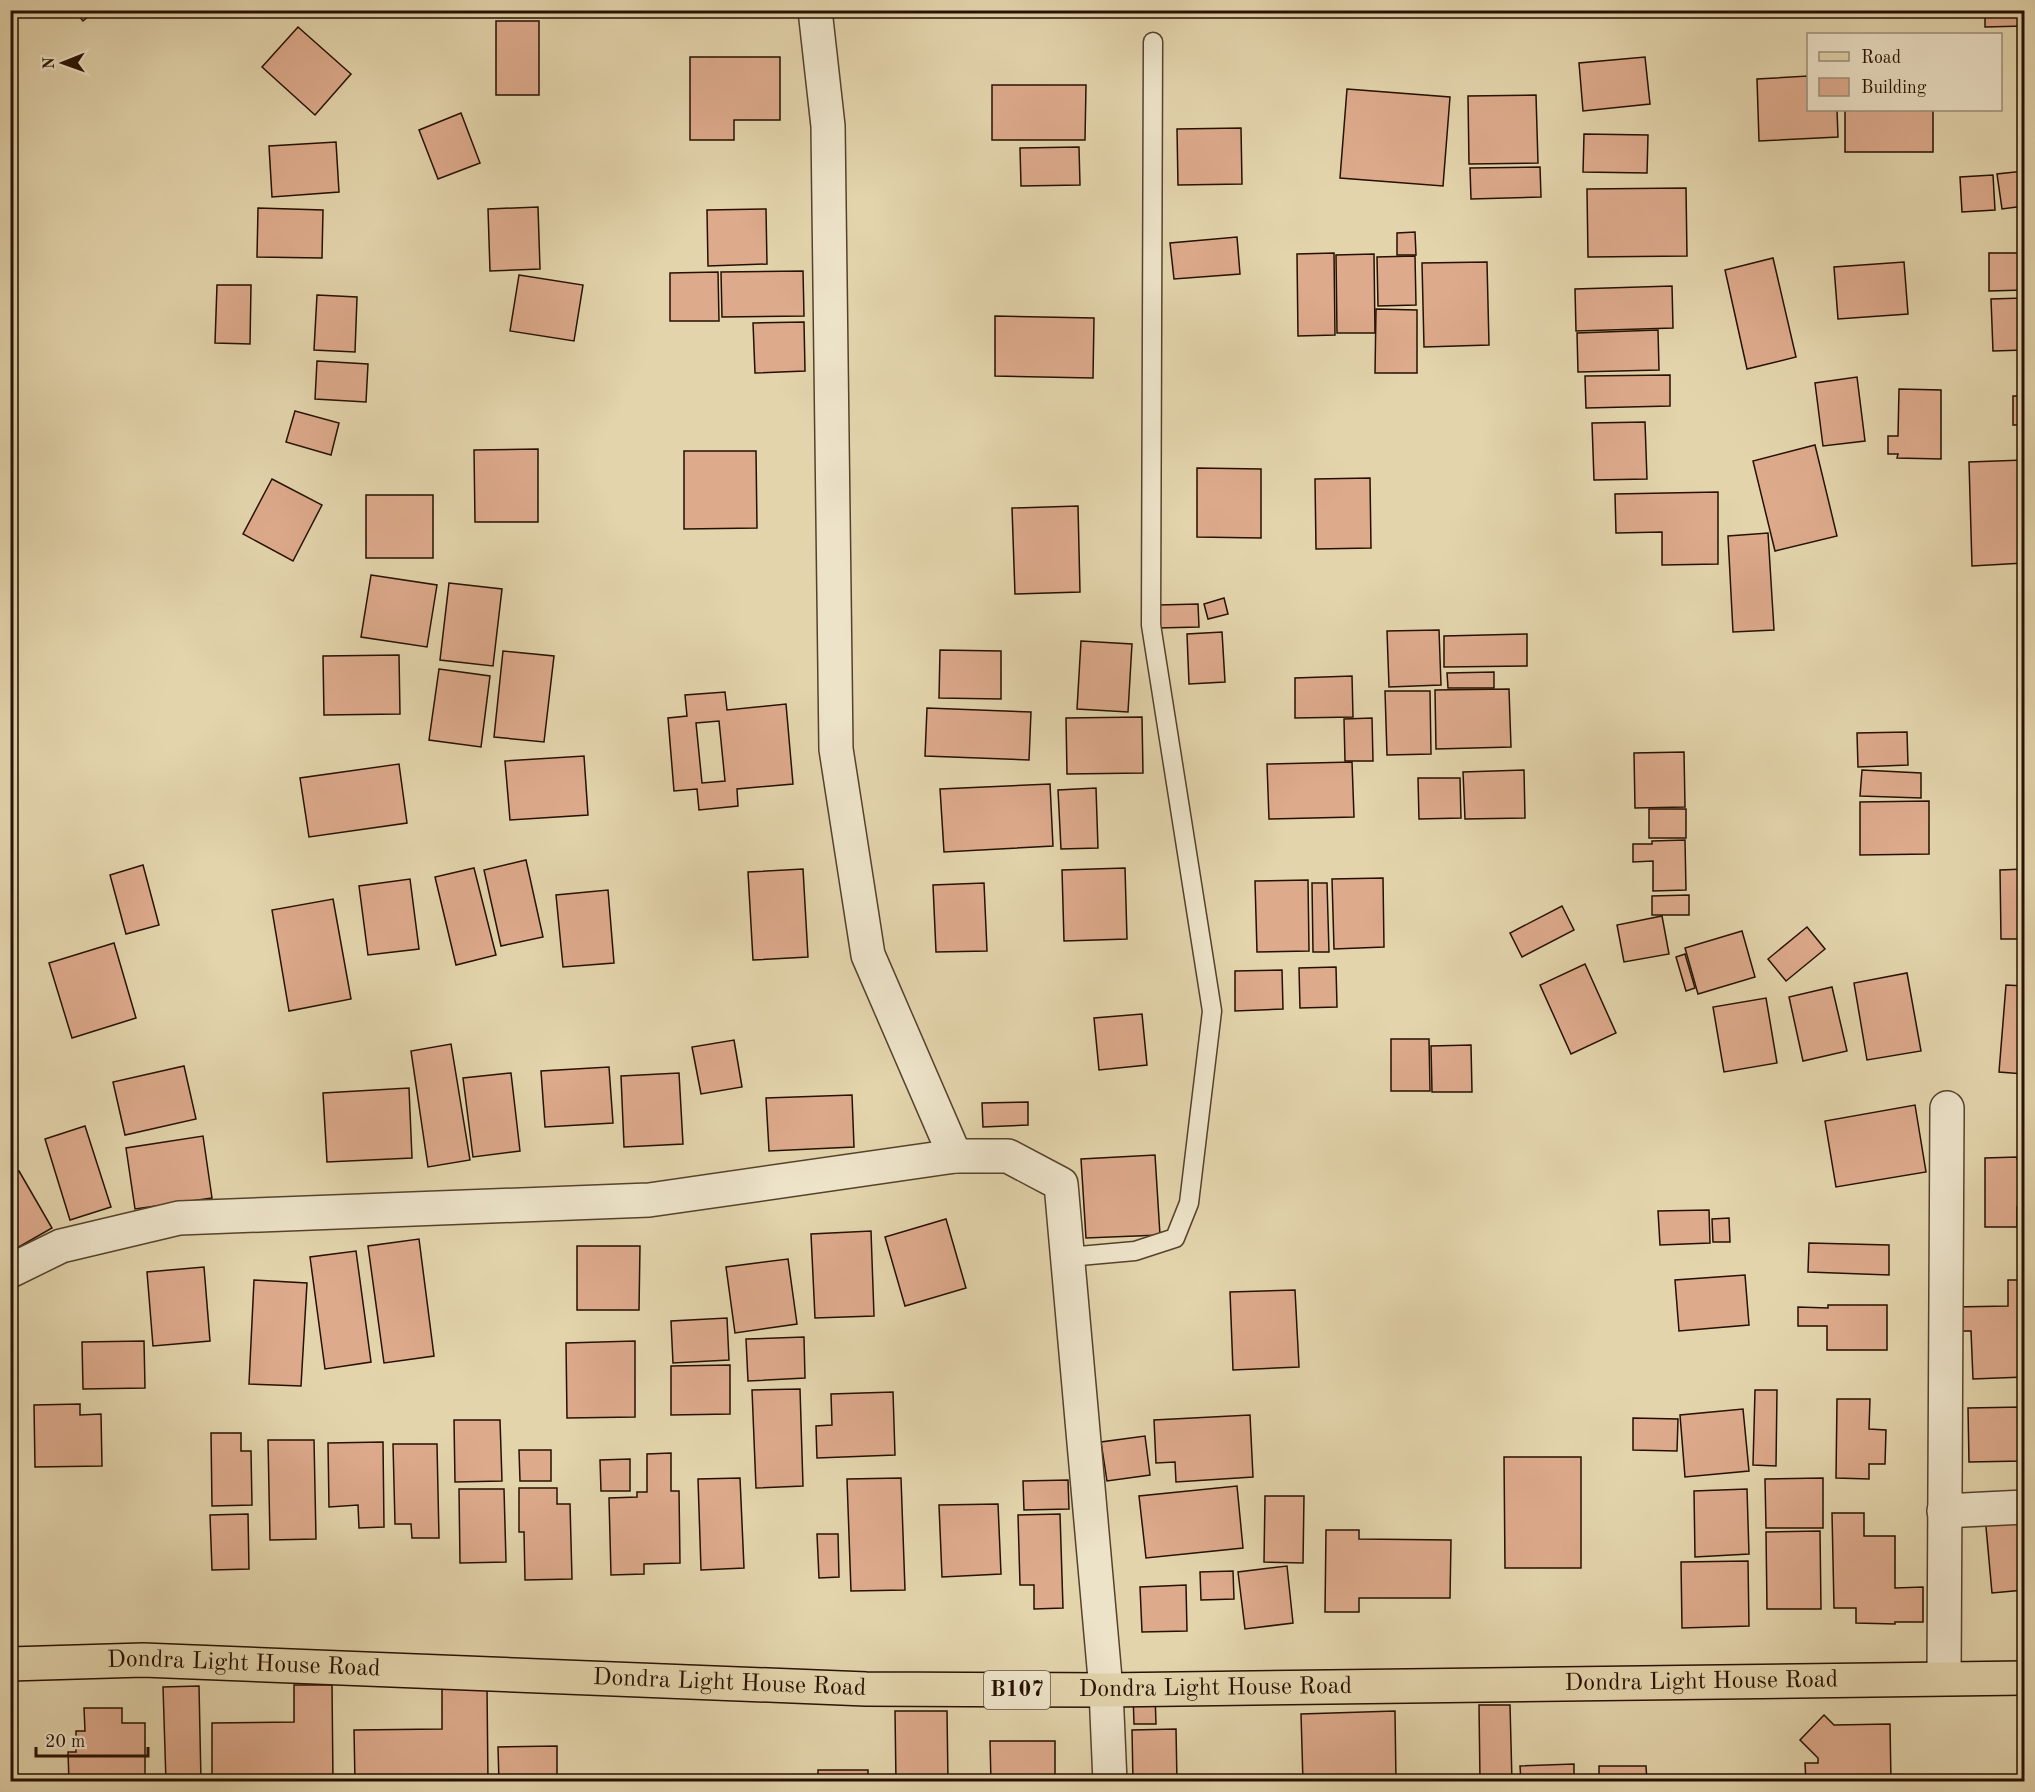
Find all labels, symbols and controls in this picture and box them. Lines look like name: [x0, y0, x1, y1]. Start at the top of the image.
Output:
north arrow: [33, 33, 93, 93]
legend: [1807, 33, 2002, 111]
text: Road: [1861, 49, 1901, 67]
text: N: [42, 56, 58, 69]
text: Building: [1861, 79, 1927, 97]
street label: Dondra Light House Road: [107, 1648, 381, 1682]
street label: Dondra Light House Road: [592, 1666, 867, 1701]
street label: Dondra Light House Road: [1564, 1668, 1838, 1696]
road number: B107: [984, 1671, 1050, 1709]
street label: Dondra Light House Road: [1078, 1675, 1352, 1702]
scale bar: [36, 1720, 148, 1758]
text: 20 m: [45, 1733, 85, 1751]

